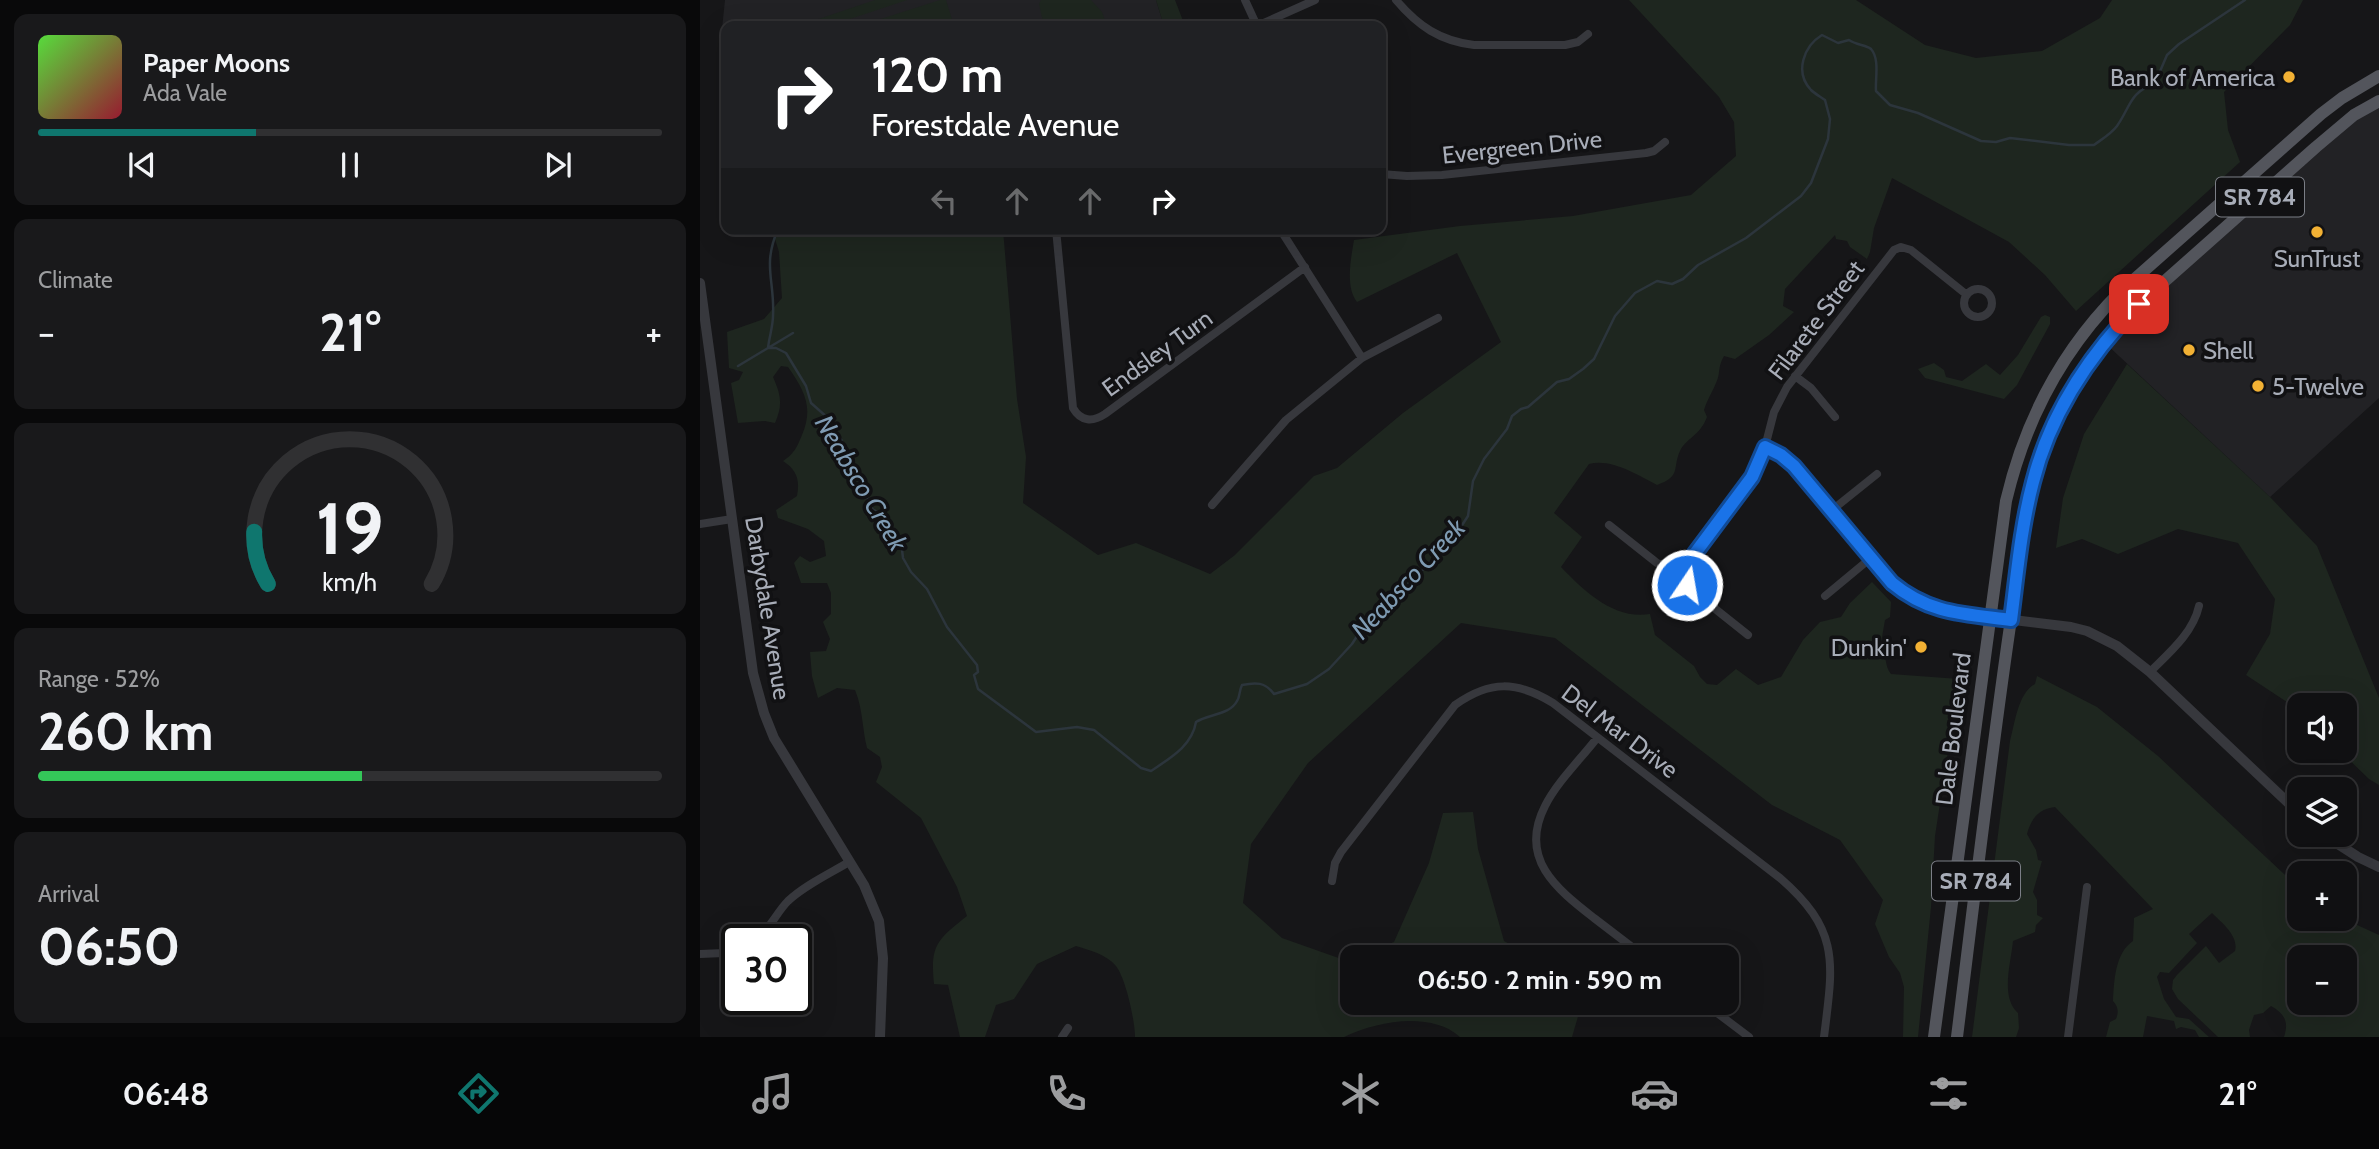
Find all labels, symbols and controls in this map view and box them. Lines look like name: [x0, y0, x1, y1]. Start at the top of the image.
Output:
text: 120 m: [871, 45, 1003, 104]
text: Paper Moons: [143, 47, 290, 79]
icon: right: [756, 49, 847, 140]
place label: Bank of America: [2110, 63, 2275, 92]
marker: Bank of America: [2281, 69, 2297, 85]
text: Ada Vale: [143, 79, 227, 107]
text: Forestdale Avenue: [871, 105, 1119, 144]
street label: Evergreen Drive: [1441, 124, 1603, 170]
icon: previous: [123, 146, 161, 184]
icon: pause: [331, 146, 369, 184]
icon: next: [539, 146, 577, 184]
road number: SR 784: [2216, 178, 2304, 216]
icon: left: [925, 182, 963, 220]
icon: ahead: [998, 182, 1036, 220]
icon: ahead: [1071, 182, 1109, 220]
icon: right: [1144, 182, 1182, 220]
marker: SunTrust: [2309, 224, 2325, 240]
place label: SunTrust: [2274, 244, 2360, 273]
street label: Filarete Street: [1762, 255, 1870, 385]
text: Climate: [38, 266, 113, 294]
pin: [2109, 274, 2169, 334]
icon: arrive: [2120, 285, 2158, 323]
text: 21°: [319, 301, 381, 364]
street label: Endsley Turn: [1096, 303, 1218, 403]
text: −: [38, 309, 55, 356]
text: +: [645, 309, 662, 356]
place label: Shell: [2203, 336, 2254, 365]
marker: Shell: [2181, 342, 2197, 358]
place label: 5-Twelve: [2272, 372, 2364, 401]
marker: 5-Twelve: [2250, 378, 2266, 394]
water label: Neabsco Creek: [808, 409, 915, 558]
text: 19: [316, 485, 384, 573]
water label: Neabsco Creek: [1344, 511, 1472, 646]
street label: Darbydale Avenue: [739, 514, 797, 702]
position arrow: [1650, 548, 1724, 622]
text: km/h: [323, 567, 377, 597]
place label: Dunkin': [1831, 633, 1907, 662]
marker: Dunkin': [1913, 639, 1929, 655]
street label: Dale Boulevard: [1929, 651, 1977, 807]
text: Range · 52%: [38, 665, 160, 693]
street label: Del Mar Drive: [1556, 678, 1684, 784]
map controls: [2287, 693, 2357, 1015]
button: sound: [2287, 693, 2357, 763]
text: 260 km: [38, 700, 214, 763]
button: layers: [2287, 777, 2357, 847]
button: +: [2287, 861, 2357, 931]
road number: SR 784: [1932, 862, 2020, 900]
text: Arrival: [38, 880, 99, 908]
text: 06:50: [38, 915, 180, 978]
speed limit sign: 30: [721, 924, 812, 1015]
button: −: [2287, 945, 2357, 1015]
text: 06:50 · 2 min · 590 m: [1417, 964, 1662, 996]
icon: directions: [454, 1069, 503, 1118]
icon: music: [748, 1069, 797, 1118]
icon: phone: [1042, 1069, 1091, 1118]
icon: climate: [1336, 1069, 1385, 1118]
icon: car: [1630, 1069, 1679, 1118]
icon: filters: [1924, 1069, 1973, 1118]
text: 06:48: [123, 1074, 209, 1113]
text: 21°: [2219, 1074, 2256, 1113]

